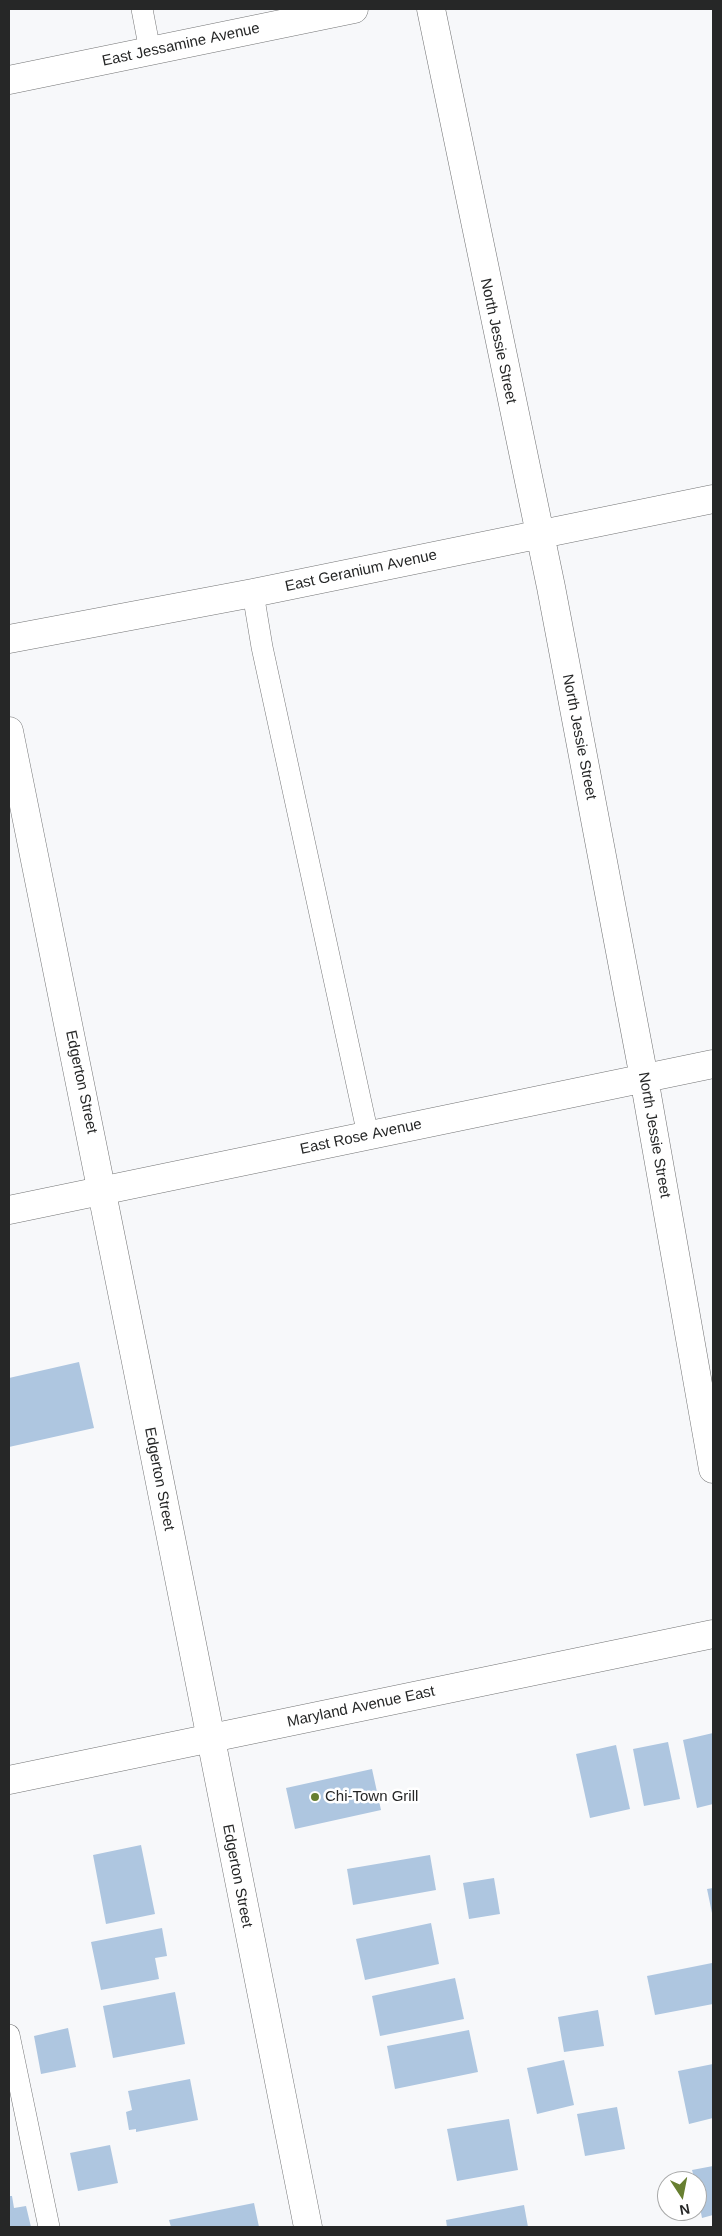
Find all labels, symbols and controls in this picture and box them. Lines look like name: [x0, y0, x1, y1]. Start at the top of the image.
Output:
street label: East Jessamine Avenue: [101, 19, 261, 71]
street label: North Jessie Street: [476, 277, 520, 405]
street label: East Geranium Avenue: [283, 546, 439, 596]
street label: North Jessie Street: [558, 673, 600, 801]
street label: Edgerton Street: [61, 1029, 101, 1135]
street label: North Jessie Street: [634, 1071, 674, 1199]
street label: East Rose Avenue: [298, 1115, 424, 1159]
street label: Edgerton Street: [140, 1426, 178, 1532]
street label: Maryland Avenue East: [285, 1683, 437, 1731]
place label: Chi-Town Grill: [325, 1788, 418, 1806]
marker: Chi-Town Grill: [309, 1791, 321, 1803]
street label: Edgerton Street: [218, 1823, 256, 1929]
north arrow: [657, 2171, 707, 2221]
text: N: [678, 2201, 691, 2219]

